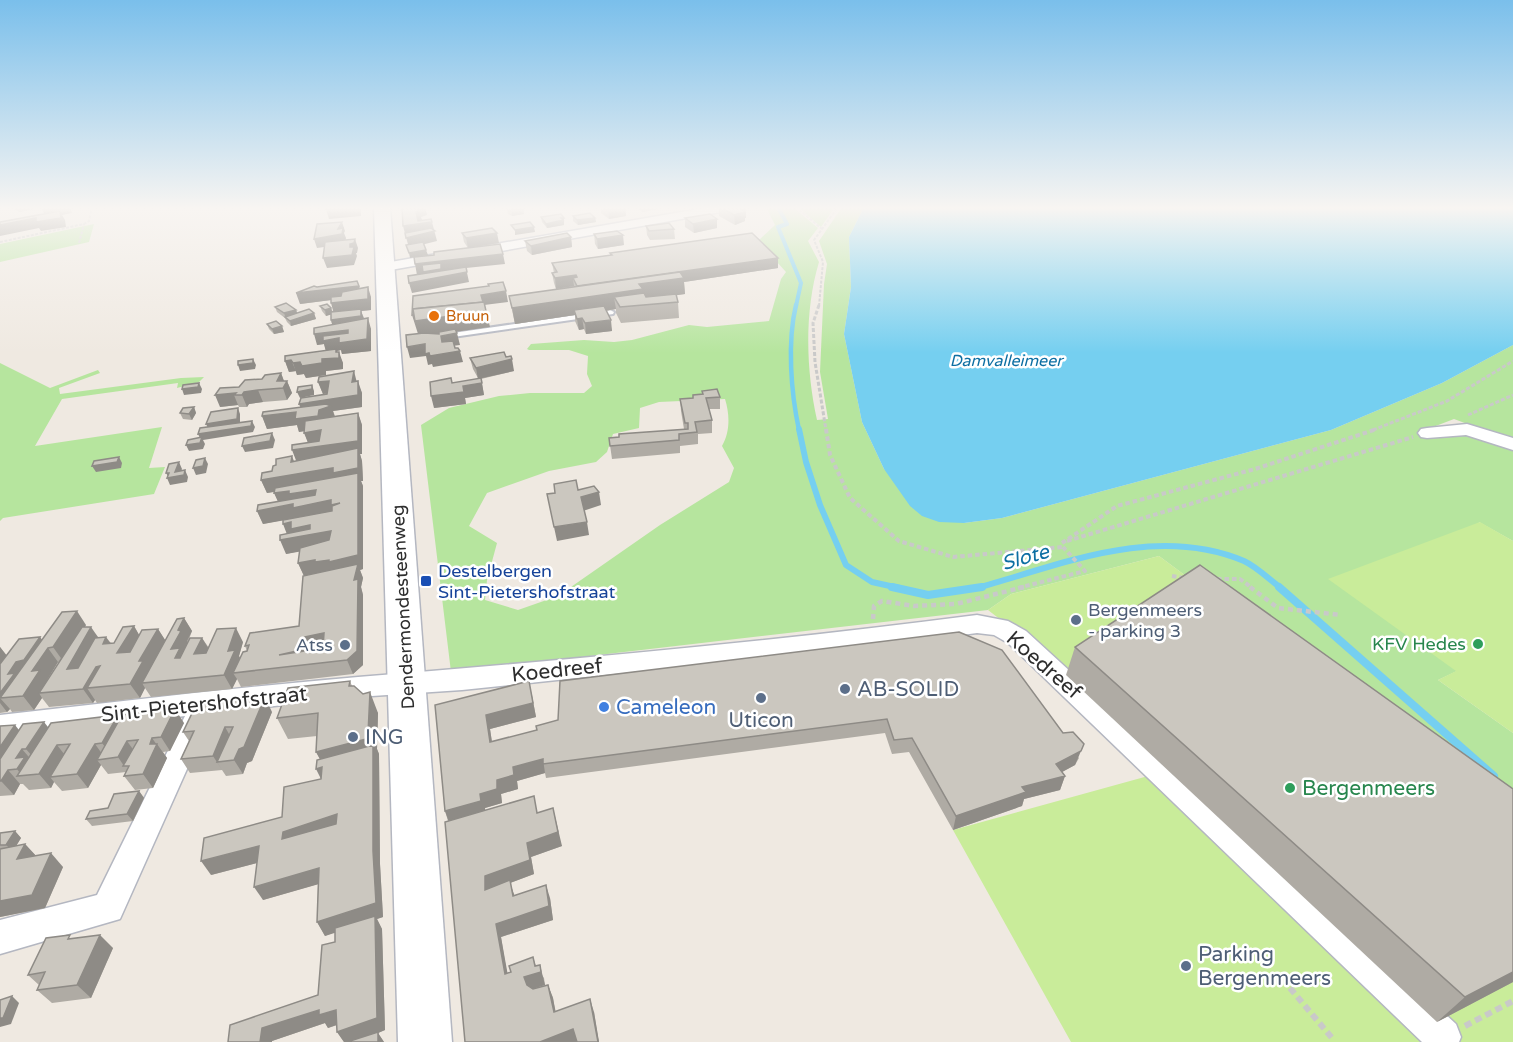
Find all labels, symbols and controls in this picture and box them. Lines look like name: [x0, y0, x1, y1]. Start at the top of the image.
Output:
place label: Bruun: [446, 307, 489, 325]
marker: Bruun: [427, 309, 441, 323]
water label: Damvalleimeer: [950, 351, 1064, 371]
street label: Dendermondesteenweg: [387, 504, 419, 710]
water label: Slote: [999, 539, 1053, 576]
place label: Destelbergen Sint-Pietershofstraat: [438, 560, 616, 603]
marker: Destelbergen Sint-Pietershofstraat: [419, 574, 433, 588]
place label: Bergenmeers - parking 3: [1088, 599, 1202, 642]
marker: Bergenmeers - parking 3: [1069, 613, 1083, 627]
street label: Koedreef: [1001, 626, 1086, 705]
place label: KFV Hedes: [1372, 633, 1466, 655]
place label: Atss: [296, 634, 333, 656]
marker: KFV Hedes: [1471, 637, 1485, 651]
marker: Atss: [338, 638, 352, 652]
street label: Koedreef: [510, 653, 604, 688]
place label: AB-SOLID: [857, 677, 959, 702]
street label: Sint-Pietershofstraat: [100, 681, 308, 728]
marker: AB-SOLID: [838, 682, 852, 696]
marker: Uticon: [754, 691, 768, 705]
place label: Cameleon: [616, 695, 716, 720]
marker: Cameleon: [597, 700, 611, 714]
place label: Uticon: [728, 708, 794, 733]
place label: ING: [365, 725, 404, 750]
marker: ING: [346, 730, 360, 744]
place label: Bergenmeers: [1302, 776, 1435, 801]
marker: Bergenmeers: [1283, 781, 1297, 795]
place label: Parking Bergenmeers: [1198, 942, 1331, 991]
marker: Parking Bergenmeers: [1179, 959, 1193, 973]

